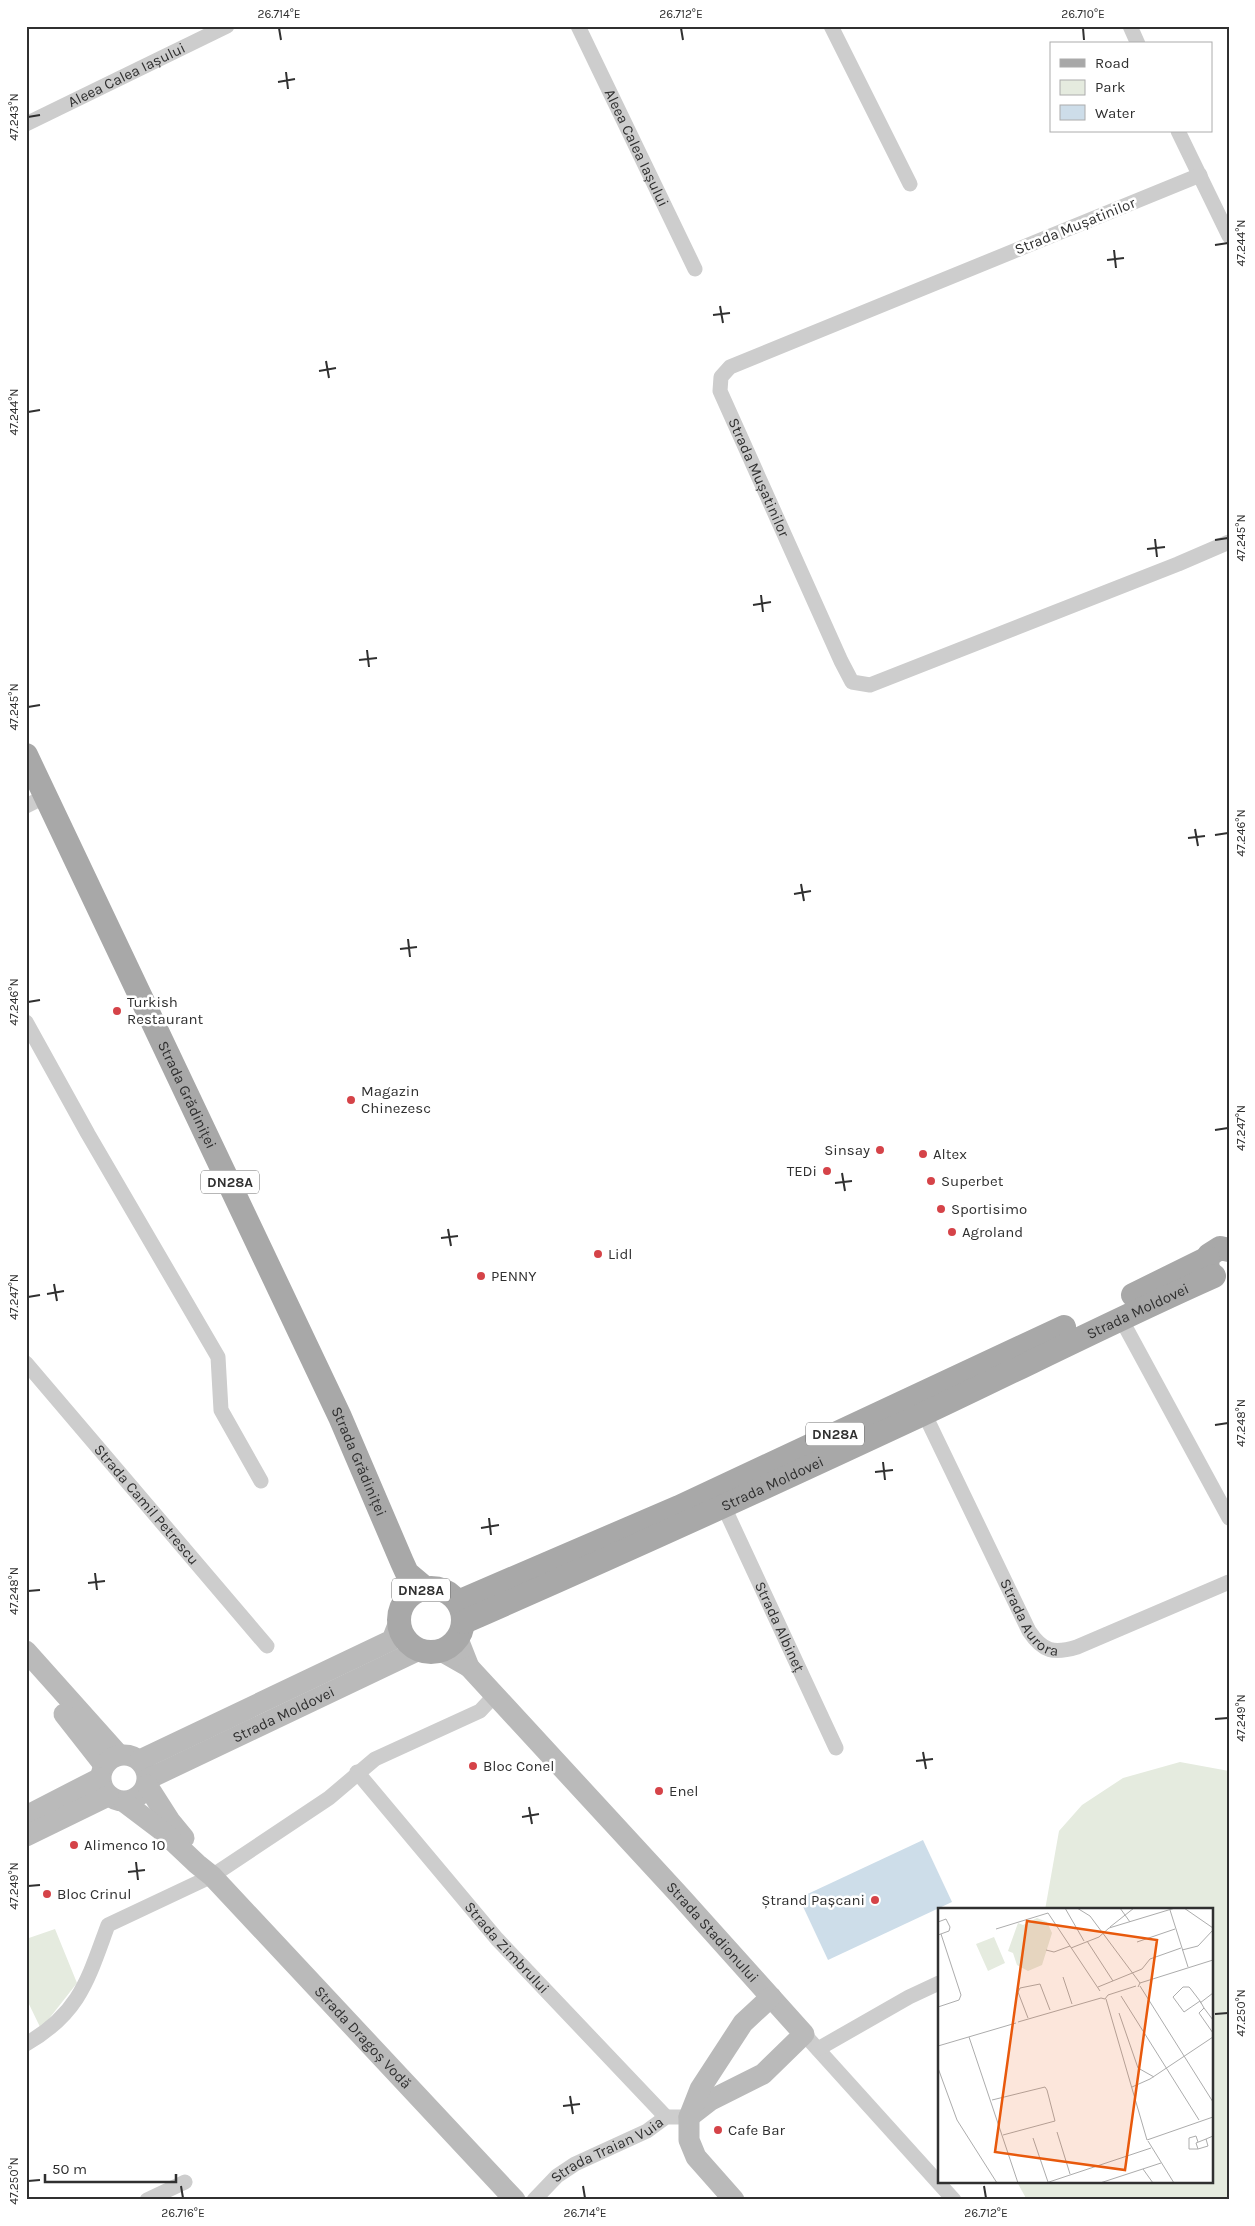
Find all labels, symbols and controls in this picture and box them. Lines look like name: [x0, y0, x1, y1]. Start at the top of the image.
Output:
text: 26.714°E: [257, 7, 301, 21]
text: 26.712°E: [659, 7, 703, 21]
text: 26.710°E: [1061, 7, 1105, 21]
street label: Aleea Calea Iașului: [65, 39, 188, 111]
legend: [1050, 42, 1212, 132]
text: Road: [1095, 54, 1130, 72]
text: Park: [1095, 78, 1125, 96]
street label: Aleea Calea Iașului: [601, 86, 673, 209]
text: 47.243°N: [7, 93, 21, 141]
text: Water: [1095, 104, 1136, 122]
street label: Strada Mușatinilor: [1012, 193, 1138, 258]
text: 47.244°N: [1234, 219, 1248, 267]
text: 47.244°N: [7, 388, 21, 436]
street label: Strada Mușatinilor: [724, 415, 794, 540]
text: 47.245°N: [1234, 514, 1248, 562]
text: 47.245°N: [7, 683, 21, 731]
text: 47.246°N: [1234, 809, 1248, 857]
text: 47.246°N: [7, 978, 21, 1026]
place label: Turkish Restaurant: [127, 993, 203, 1028]
marker: Turkish Restaurant: [111, 1005, 123, 1017]
street label: Strada Grădiniței: [154, 1038, 220, 1152]
place label: Magazin Chinezesc: [361, 1082, 431, 1117]
marker: Magazin Chinezesc: [345, 1094, 357, 1106]
text: 47.247°N: [1234, 1105, 1248, 1151]
place label: Sinsay: [824, 1141, 870, 1159]
marker: Sinsay: [874, 1144, 886, 1156]
place label: Altex: [933, 1145, 967, 1163]
marker: Altex: [917, 1148, 929, 1160]
place label: TEDi: [787, 1162, 817, 1180]
marker: TEDi: [821, 1165, 833, 1177]
road number: DN28A: [201, 1170, 259, 1194]
place label: Superbet: [941, 1172, 1004, 1190]
marker: Superbet: [925, 1175, 937, 1187]
place label: Sportisimo: [951, 1200, 1027, 1218]
marker: Sportisimo: [935, 1203, 947, 1215]
place label: Agroland: [962, 1223, 1023, 1241]
marker: Agroland: [946, 1226, 958, 1238]
place label: Lidl: [608, 1245, 633, 1263]
marker: Lidl: [592, 1248, 604, 1260]
place label: PENNY: [491, 1267, 537, 1285]
marker: PENNY: [475, 1270, 487, 1282]
text: 47.247°N: [7, 1274, 21, 1320]
street label: Strada Moldovei: [1084, 1279, 1192, 1343]
text: 47.248°N: [1234, 1399, 1248, 1447]
street label: Strada Grădiniței: [327, 1404, 390, 1519]
road number: DN28A: [806, 1422, 864, 1446]
street label: Strada Camil Petrescu: [90, 1441, 203, 1568]
street label: Strada Moldovei: [718, 1452, 827, 1515]
text: 47.248°N: [7, 1567, 21, 1615]
street label: Strada Aurora: [996, 1576, 1059, 1660]
road number: DN28A: [392, 1578, 450, 1602]
street label: Strada Albineț: [751, 1579, 809, 1675]
street label: Strada Moldovei: [229, 1683, 337, 1747]
text: 47.249°N: [1234, 1694, 1248, 1742]
place label: Bloc Conel: [483, 1757, 554, 1775]
marker: Bloc Conel: [467, 1760, 479, 1772]
place label: Enel: [669, 1782, 698, 1800]
marker: Enel: [653, 1785, 665, 1797]
place label: Alimenco 10: [84, 1836, 166, 1854]
marker: Alimenco 10: [68, 1839, 80, 1851]
text: 47.249°N: [7, 1862, 21, 1910]
street label: Strada Stadionului: [662, 1878, 763, 1986]
place label: Bloc Crinul: [57, 1885, 131, 1903]
marker: Bloc Crinul: [41, 1888, 53, 1900]
place label: Ștrand Pașcani: [761, 1891, 865, 1909]
marker: Ștrand Pașcani: [869, 1894, 881, 1906]
street label: Strada Zimbrului: [461, 1898, 553, 1997]
inset map: [938, 1908, 1212, 2184]
street label: Strada Dragoș Vodă: [310, 1982, 415, 2092]
text: 47.250°N: [1234, 1989, 1248, 2037]
street label: Strada Traian Vuia: [547, 2113, 667, 2186]
place label: Cafe Bar: [728, 2121, 785, 2139]
marker: Cafe Bar: [712, 2124, 724, 2136]
scale bar: [45, 2151, 176, 2183]
text: 47.250°N: [7, 2157, 21, 2205]
text: 50 m: [52, 2160, 87, 2178]
text: 26.716°E: [161, 2206, 205, 2220]
text: 26.714°E: [563, 2206, 607, 2220]
text: 26.712°E: [964, 2206, 1008, 2220]

